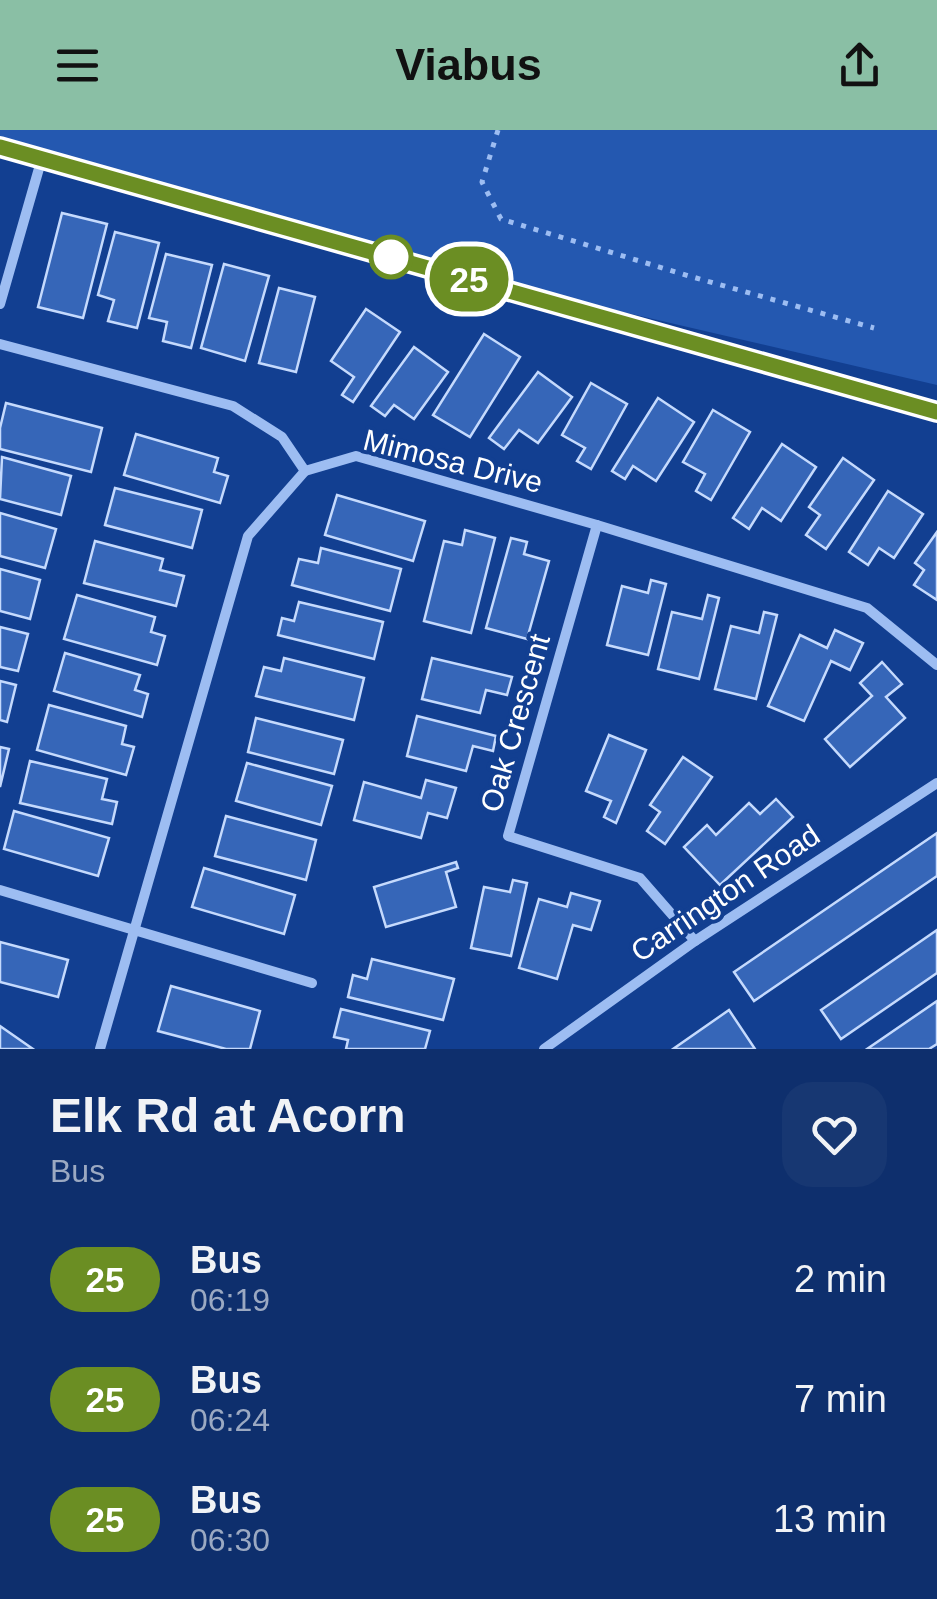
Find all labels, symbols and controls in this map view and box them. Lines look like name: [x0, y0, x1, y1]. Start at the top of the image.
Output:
icon: menu: [50, 38, 105, 93]
icon: share: [832, 38, 887, 93]
text: Viabus: [395, 39, 542, 90]
unlabelled marker: [370, 236, 412, 278]
line badge: 25: [424, 246, 514, 312]
text: 25: [450, 260, 488, 299]
street label: Mimosa Drive: [360, 423, 546, 499]
street label: Oak Crescent: [474, 630, 556, 816]
street label: Carrington Road: [625, 818, 825, 968]
button: heart: [782, 1082, 887, 1187]
text: Elk Rd at Acorn: [50, 1089, 406, 1142]
text: Bus: [50, 1153, 105, 1189]
text: Bus: [190, 1239, 262, 1281]
text: 2 min: [794, 1258, 887, 1300]
text: 25: [86, 1260, 124, 1299]
text: 06:19: [190, 1282, 270, 1318]
text: Bus: [190, 1359, 262, 1401]
text: 7 min: [794, 1378, 887, 1420]
text: 25: [86, 1380, 124, 1419]
text: 06:24: [190, 1402, 270, 1438]
text: Bus: [190, 1479, 262, 1521]
text: 13 min: [773, 1498, 887, 1540]
text: 25: [86, 1500, 124, 1539]
text: 06:30: [190, 1522, 270, 1558]

